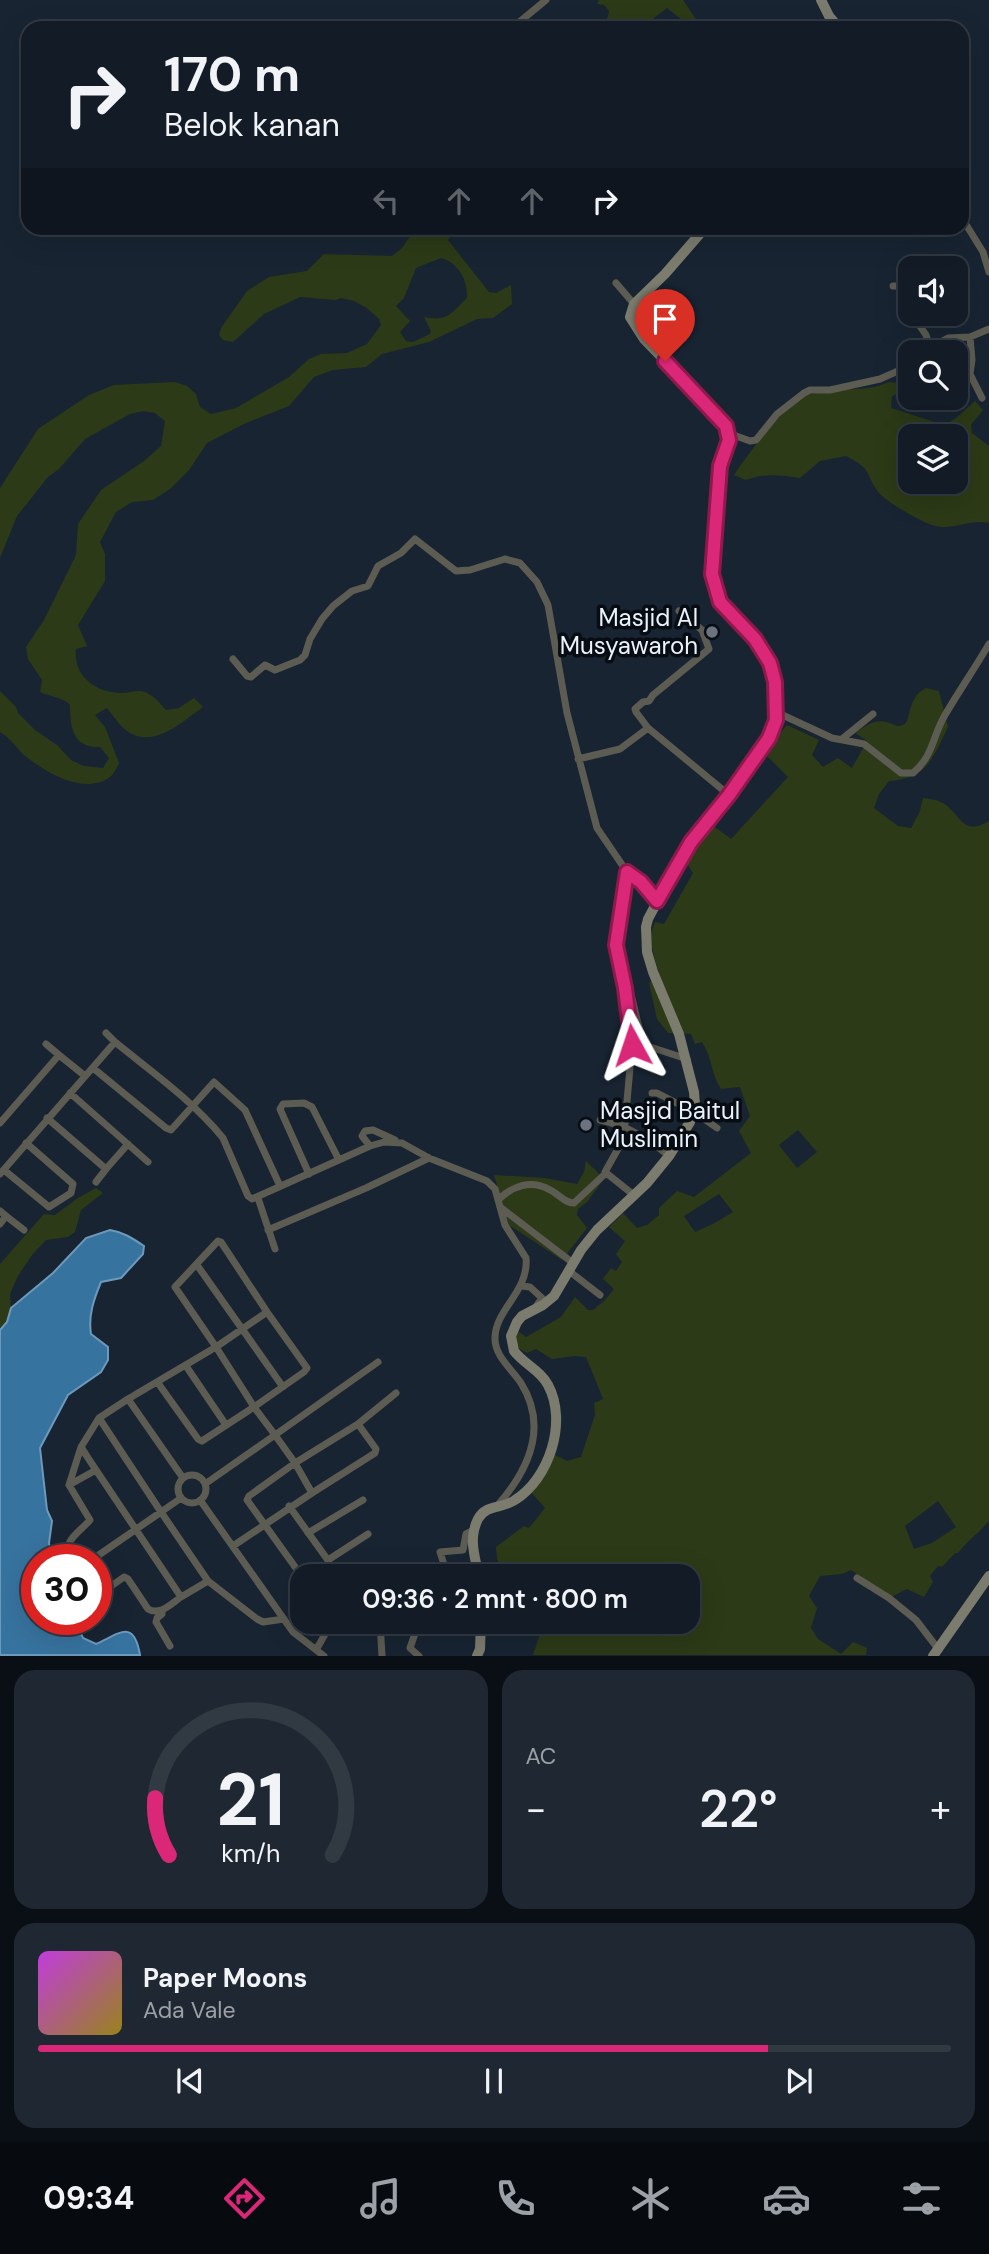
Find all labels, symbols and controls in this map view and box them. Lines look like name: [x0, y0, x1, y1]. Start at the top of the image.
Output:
text: 170 m: [164, 42, 300, 106]
icon: right: [49, 49, 140, 140]
text: Belok kanan: [164, 104, 340, 146]
icon: left: [367, 182, 405, 220]
icon: ahead: [440, 182, 478, 220]
icon: ahead: [513, 182, 551, 220]
icon: right: [586, 182, 624, 220]
map controls: [898, 256, 968, 494]
button: sound: [898, 256, 968, 326]
pin: [635, 289, 695, 361]
icon: arrive: [646, 300, 684, 338]
button: search: [898, 340, 968, 410]
button: layers: [898, 424, 968, 494]
place label: Masjid Al Musyawaroh: [560, 602, 698, 661]
marker: Masjid Al Musyawaroh: [704, 624, 720, 640]
position arrow: [595, 1008, 669, 1082]
place label: Masjid Baitul Muslimin: [600, 1095, 740, 1154]
marker: Masjid Baitul Muslimin: [578, 1117, 594, 1133]
speed limit sign: 30: [21, 1544, 112, 1635]
text: 09:36 · 2 mnt · 800 m: [362, 1582, 628, 1616]
text: AC: [526, 1741, 556, 1771]
text: 21: [216, 1754, 285, 1849]
text: 22°: [699, 1775, 778, 1843]
text: −: [526, 1784, 546, 1834]
text: +: [930, 1784, 951, 1834]
text: km/h: [221, 1837, 280, 1870]
text: Paper Moons: [143, 1961, 307, 1995]
text: Ada Vale: [143, 1995, 236, 2025]
icon: previous: [171, 2062, 209, 2100]
icon: pause: [475, 2062, 513, 2100]
icon: next: [780, 2062, 818, 2100]
icon: directions: [220, 2174, 269, 2223]
icon: music: [356, 2174, 405, 2223]
icon: phone: [491, 2174, 540, 2223]
icon: climate: [626, 2174, 675, 2223]
icon: car: [762, 2174, 811, 2223]
icon: filters: [897, 2174, 946, 2223]
text: 09:34: [43, 2177, 134, 2219]

